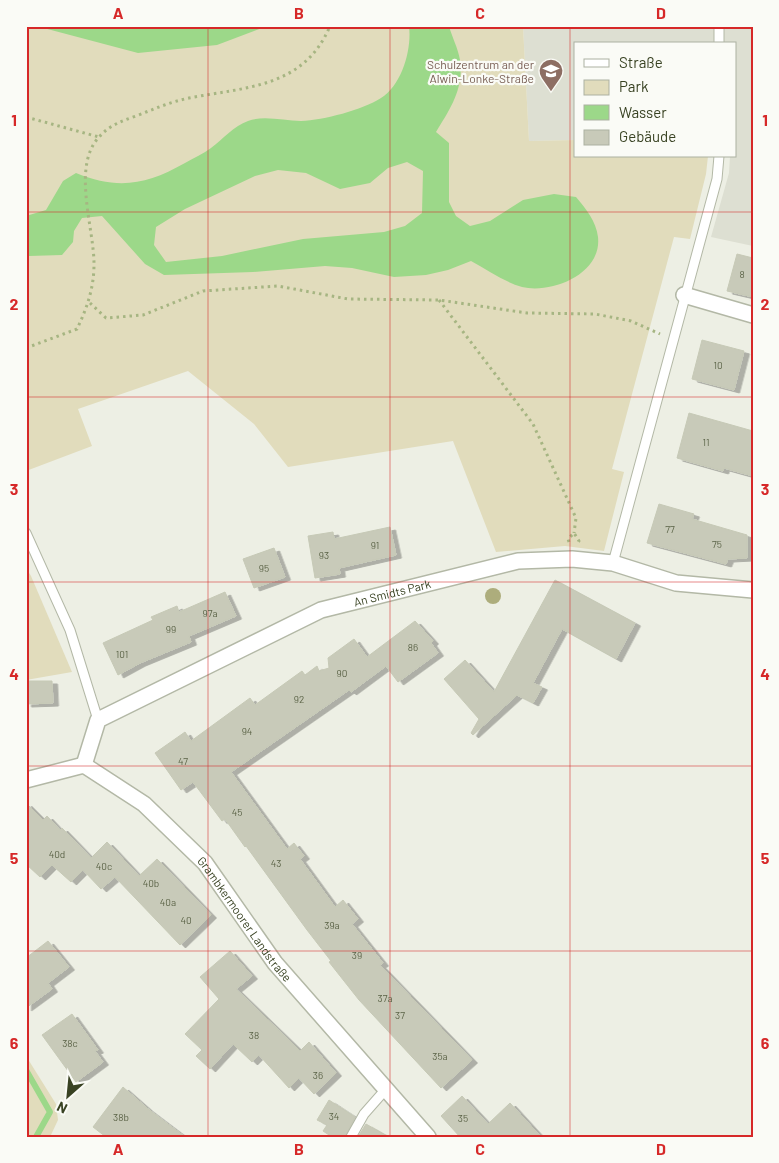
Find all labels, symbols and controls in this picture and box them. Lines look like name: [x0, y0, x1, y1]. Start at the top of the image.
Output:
text: A: [113, 3, 124, 22]
text: B: [294, 3, 304, 22]
text: C: [475, 3, 485, 22]
text: D: [656, 3, 666, 22]
legend: [574, 42, 736, 158]
text: Straße: [619, 53, 663, 71]
place label: Schulzentrum an der Alwin-Lonke-Straße: [427, 57, 535, 85]
school or university icon: Schulzentrum an der Alwin-Lonke-Straße: [538, 58, 564, 92]
text: Park: [619, 77, 649, 95]
text: Wasser: [619, 103, 667, 121]
text: 1: [11, 110, 17, 129]
text: 1: [762, 110, 768, 129]
text: Gebäude: [619, 127, 676, 145]
house number: 8: [739, 268, 745, 280]
text: 2: [10, 294, 19, 313]
text: 2: [761, 294, 770, 313]
house number: 10: [713, 359, 723, 371]
house number: 11: [702, 436, 710, 448]
text: 3: [10, 479, 18, 498]
text: 3: [761, 479, 769, 498]
house number: 77: [665, 523, 675, 535]
house number: 75: [712, 538, 722, 550]
house number: 91: [371, 539, 379, 551]
house number: 93: [319, 549, 329, 561]
house number: 95: [259, 562, 269, 574]
street label: An Smidts Park: [352, 576, 432, 609]
house number: 97a: [202, 607, 218, 619]
house number: 99: [166, 623, 176, 635]
house number: 86: [408, 641, 418, 653]
house number: 101: [116, 648, 128, 660]
text: 4: [9, 664, 19, 683]
text: 4: [760, 664, 770, 683]
house number: 90: [337, 667, 347, 679]
house number: 92: [294, 693, 304, 705]
house number: 94: [242, 725, 252, 737]
house number: 47: [178, 755, 188, 767]
house number: 45: [232, 806, 242, 818]
text: 5: [10, 848, 19, 867]
house number: 40d: [49, 848, 65, 860]
text: 5: [761, 848, 770, 867]
street label: Grambkermoorer Landstraße: [195, 853, 295, 984]
house number: 43: [271, 857, 281, 869]
house number: 40c: [96, 860, 112, 872]
house number: 40b: [143, 877, 159, 889]
house number: 40a: [160, 896, 176, 908]
house number: 40: [180, 914, 192, 926]
house number: 39a: [324, 919, 340, 931]
house number: 39: [352, 949, 362, 961]
house number: 37a: [378, 992, 393, 1004]
house number: 37: [395, 1009, 405, 1021]
house number: 38: [249, 1029, 259, 1041]
text: 6: [10, 1033, 19, 1052]
text: 6: [761, 1033, 770, 1052]
house number: 38c: [62, 1037, 78, 1049]
house number: 35a: [432, 1050, 448, 1062]
house number: 36: [313, 1069, 323, 1081]
north arrow: [42, 1070, 92, 1120]
text: N: [54, 1098, 70, 1118]
house number: 34: [329, 1110, 339, 1122]
house number: 38b: [113, 1111, 129, 1123]
house number: 35: [458, 1112, 468, 1124]
text: A: [113, 1139, 124, 1158]
text: B: [294, 1139, 304, 1158]
text: C: [475, 1139, 485, 1158]
text: D: [656, 1139, 666, 1158]

